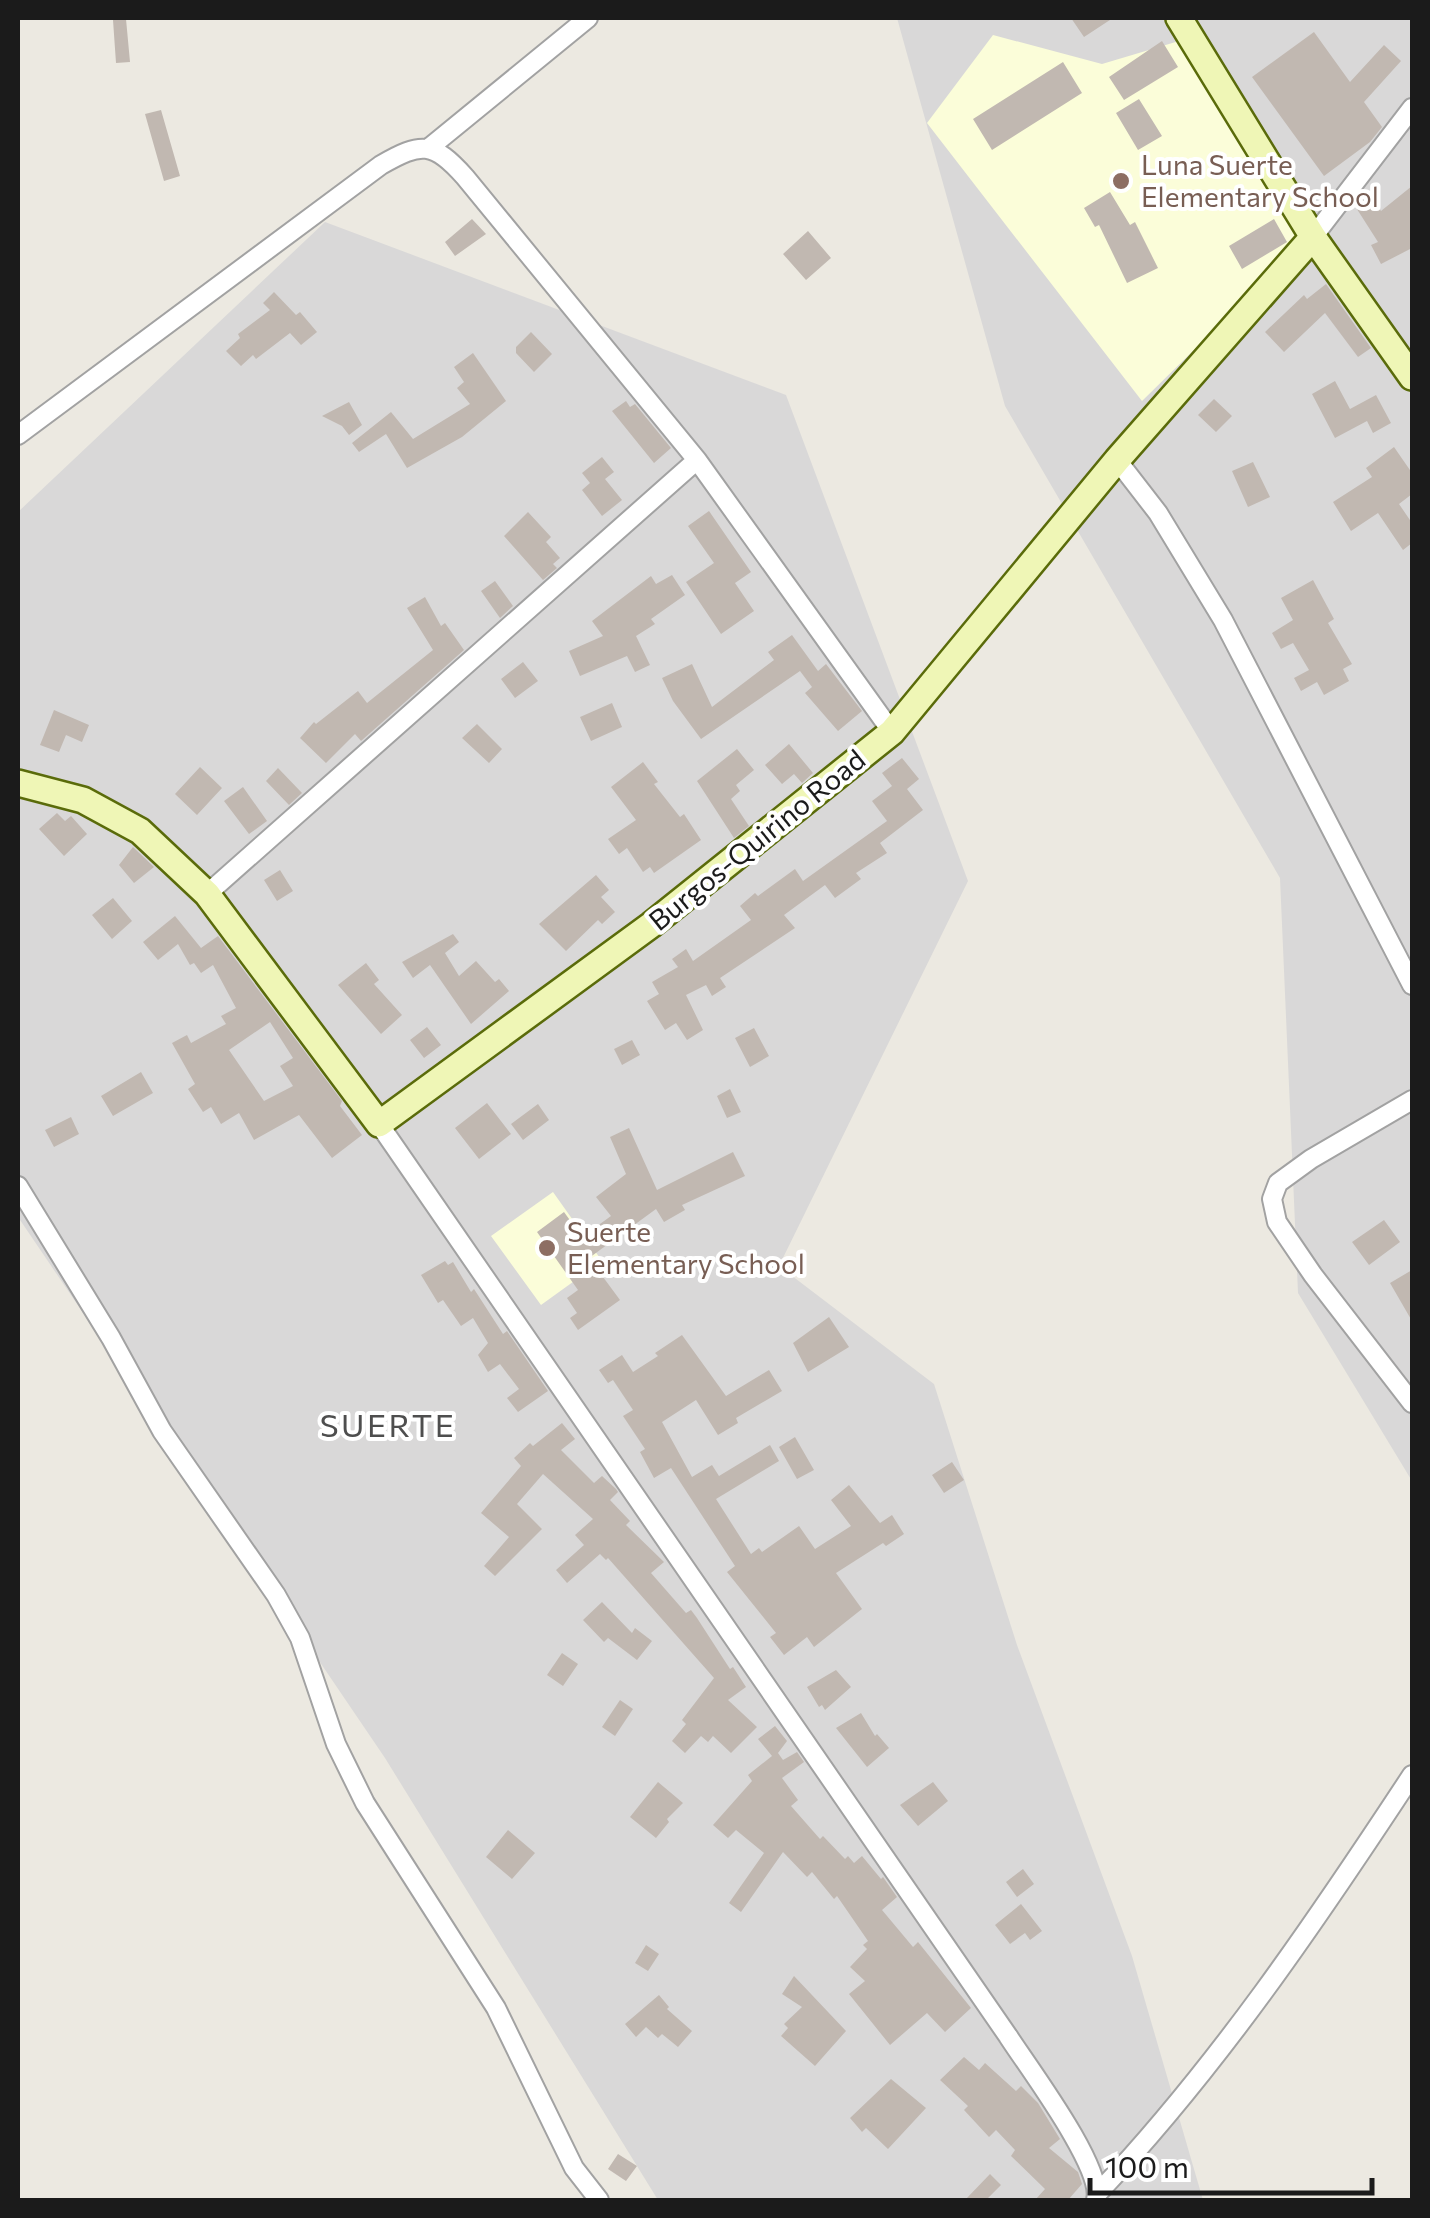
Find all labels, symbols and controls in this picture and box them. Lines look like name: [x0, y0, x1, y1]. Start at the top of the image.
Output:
place label: Luna Suerte Elementary School: [1141, 147, 1379, 213]
marker: Luna Suerte Elementary School: [1110, 170, 1132, 192]
street label: Burgos-Quirino Road: [641, 742, 871, 937]
place label: Suerte Elementary School: [567, 1214, 805, 1280]
marker: Suerte Elementary School: [536, 1237, 558, 1259]
district label: SUERTE: [320, 1404, 456, 1444]
scale bar: [1090, 2133, 1372, 2195]
text: 100 m: [1105, 2147, 1189, 2184]

